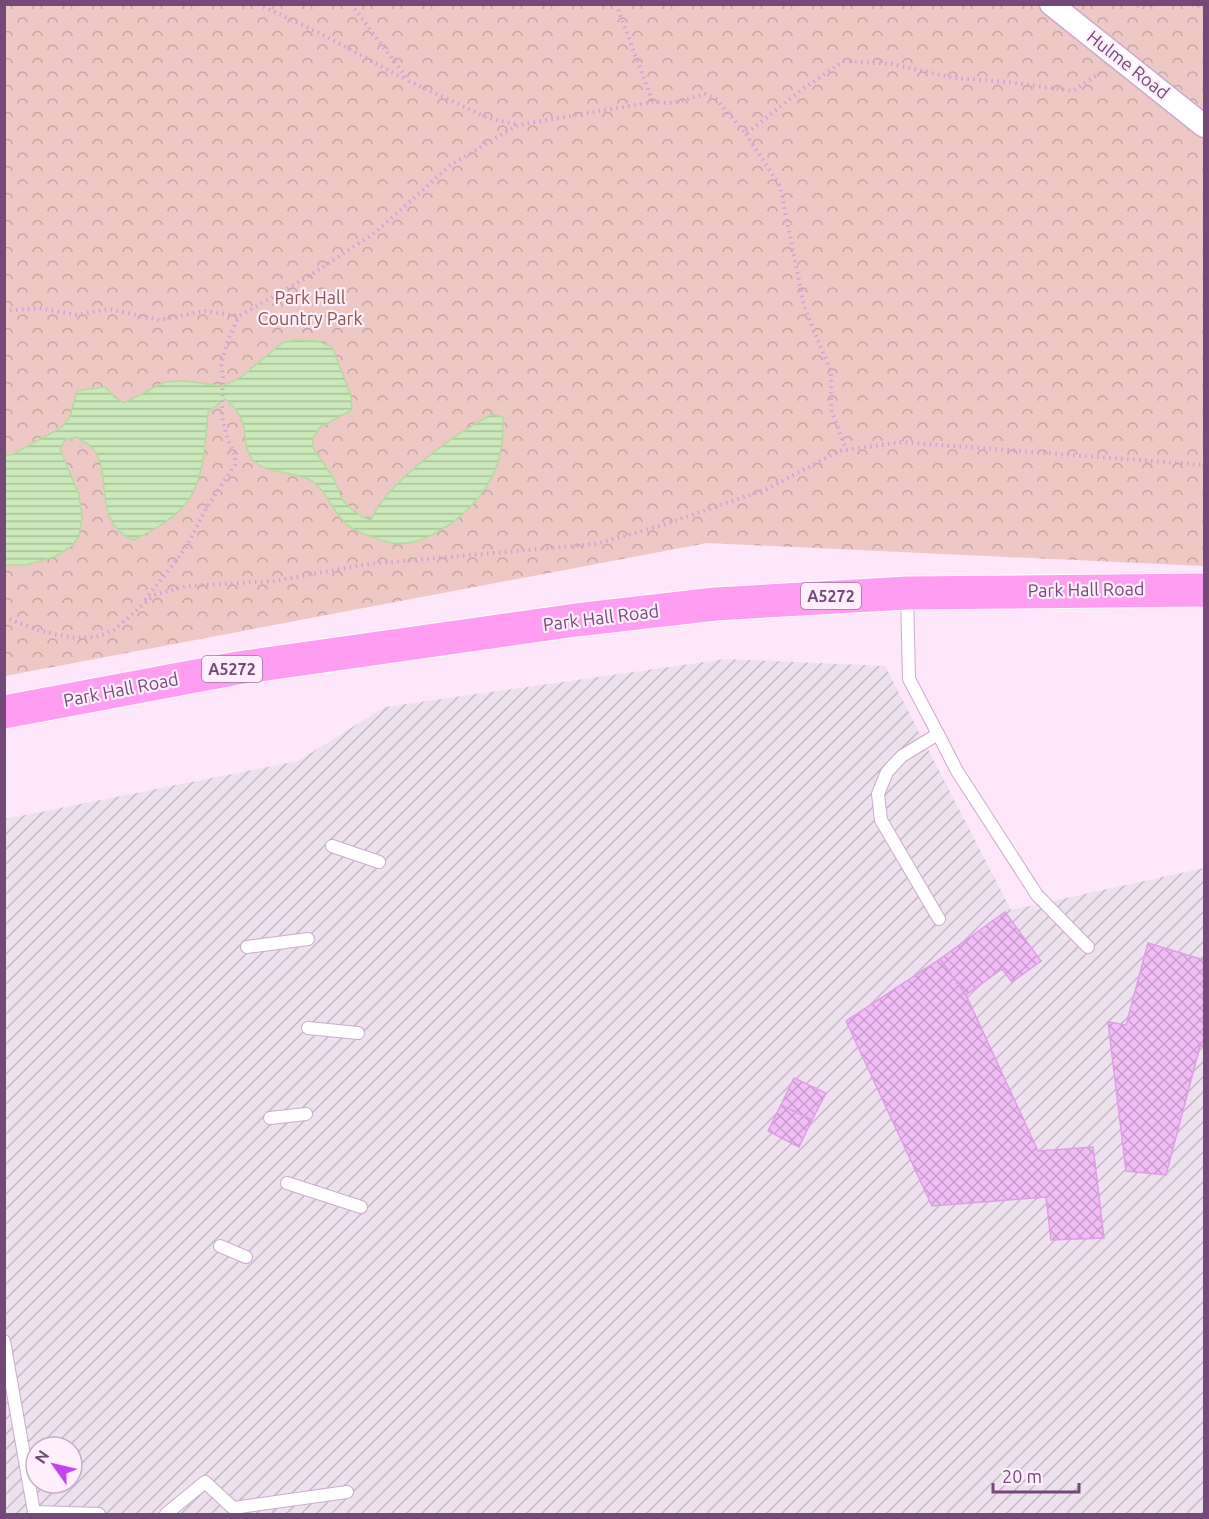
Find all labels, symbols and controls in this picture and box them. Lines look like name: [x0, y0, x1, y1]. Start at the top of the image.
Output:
street label: Hulme Road: [1084, 26, 1174, 102]
park label: Park Hall Country Park: [258, 287, 362, 328]
street label: Park Hall Road: [1027, 578, 1145, 600]
road number: A5272: [801, 583, 861, 609]
street label: Park Hall Road: [542, 600, 660, 634]
road number: A5272: [202, 656, 262, 682]
street label: Park Hall Road: [62, 668, 180, 710]
north arrow: [24, 1435, 84, 1495]
text: N: [31, 1447, 52, 1467]
scale bar: [993, 1456, 1078, 1494]
text: 20 m: [1002, 1466, 1042, 1486]

